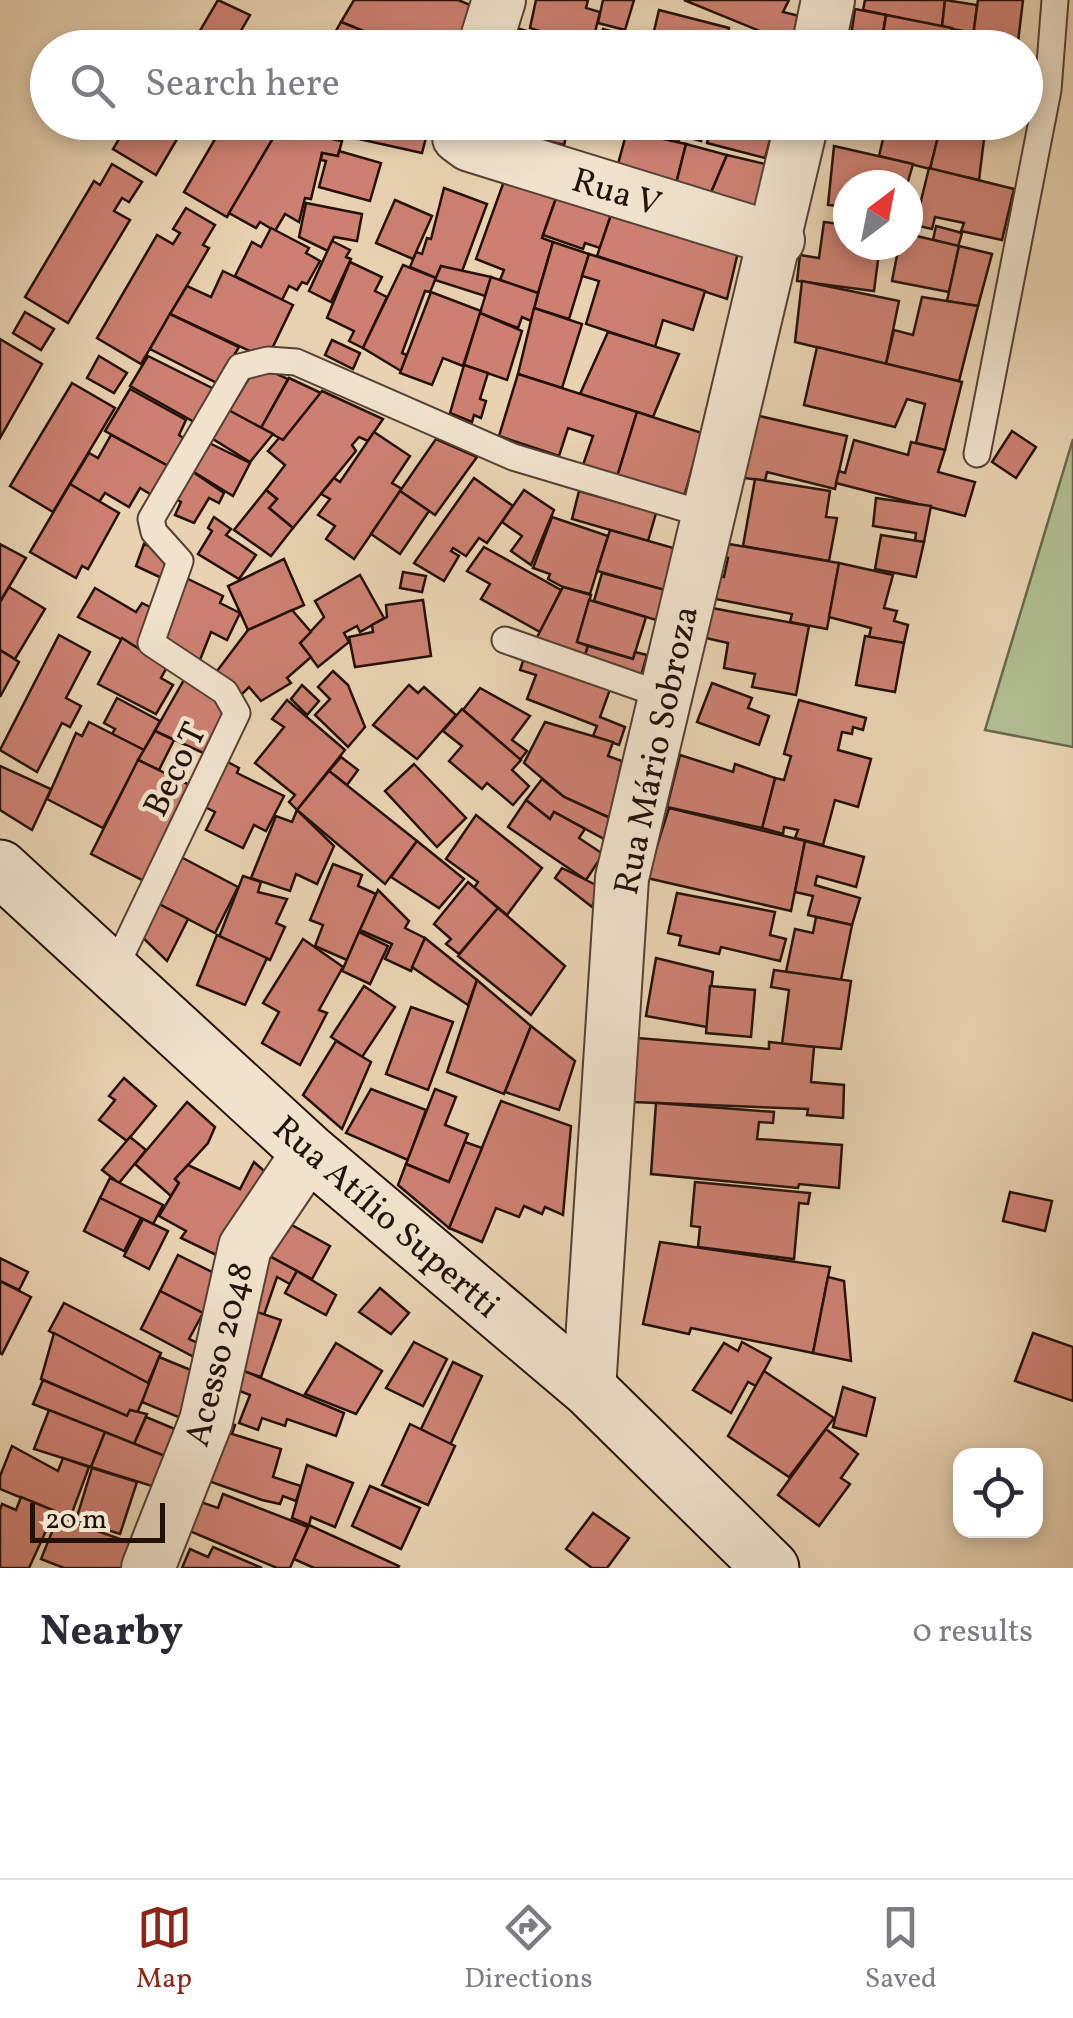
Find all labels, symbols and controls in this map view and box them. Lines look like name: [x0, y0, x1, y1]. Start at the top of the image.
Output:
search box: [30, 30, 1043, 140]
icon: search: [65, 58, 120, 113]
text: Search here: [145, 59, 340, 112]
street label: Rua V: [566, 158, 667, 230]
north arrow: [833, 170, 923, 260]
street label: Rua Mário Sobroza: [604, 602, 712, 899]
street label: Beco T: [133, 715, 220, 825]
street label: Rua Atílio Supertti: [261, 1106, 509, 1330]
street label: Acesso 2048: [175, 1258, 267, 1452]
map controls: [953, 1448, 1043, 1538]
button: locate: [953, 1448, 1043, 1538]
scale bar: [30, 1498, 165, 1542]
text: 20 m: [45, 1501, 107, 1540]
text: Nearby: [40, 1604, 183, 1663]
text: 0 results: [913, 1611, 1033, 1655]
tab: Map: [136, 1900, 192, 1999]
tab: Directions: [464, 1900, 593, 1999]
tab: Saved: [865, 1900, 937, 1999]

